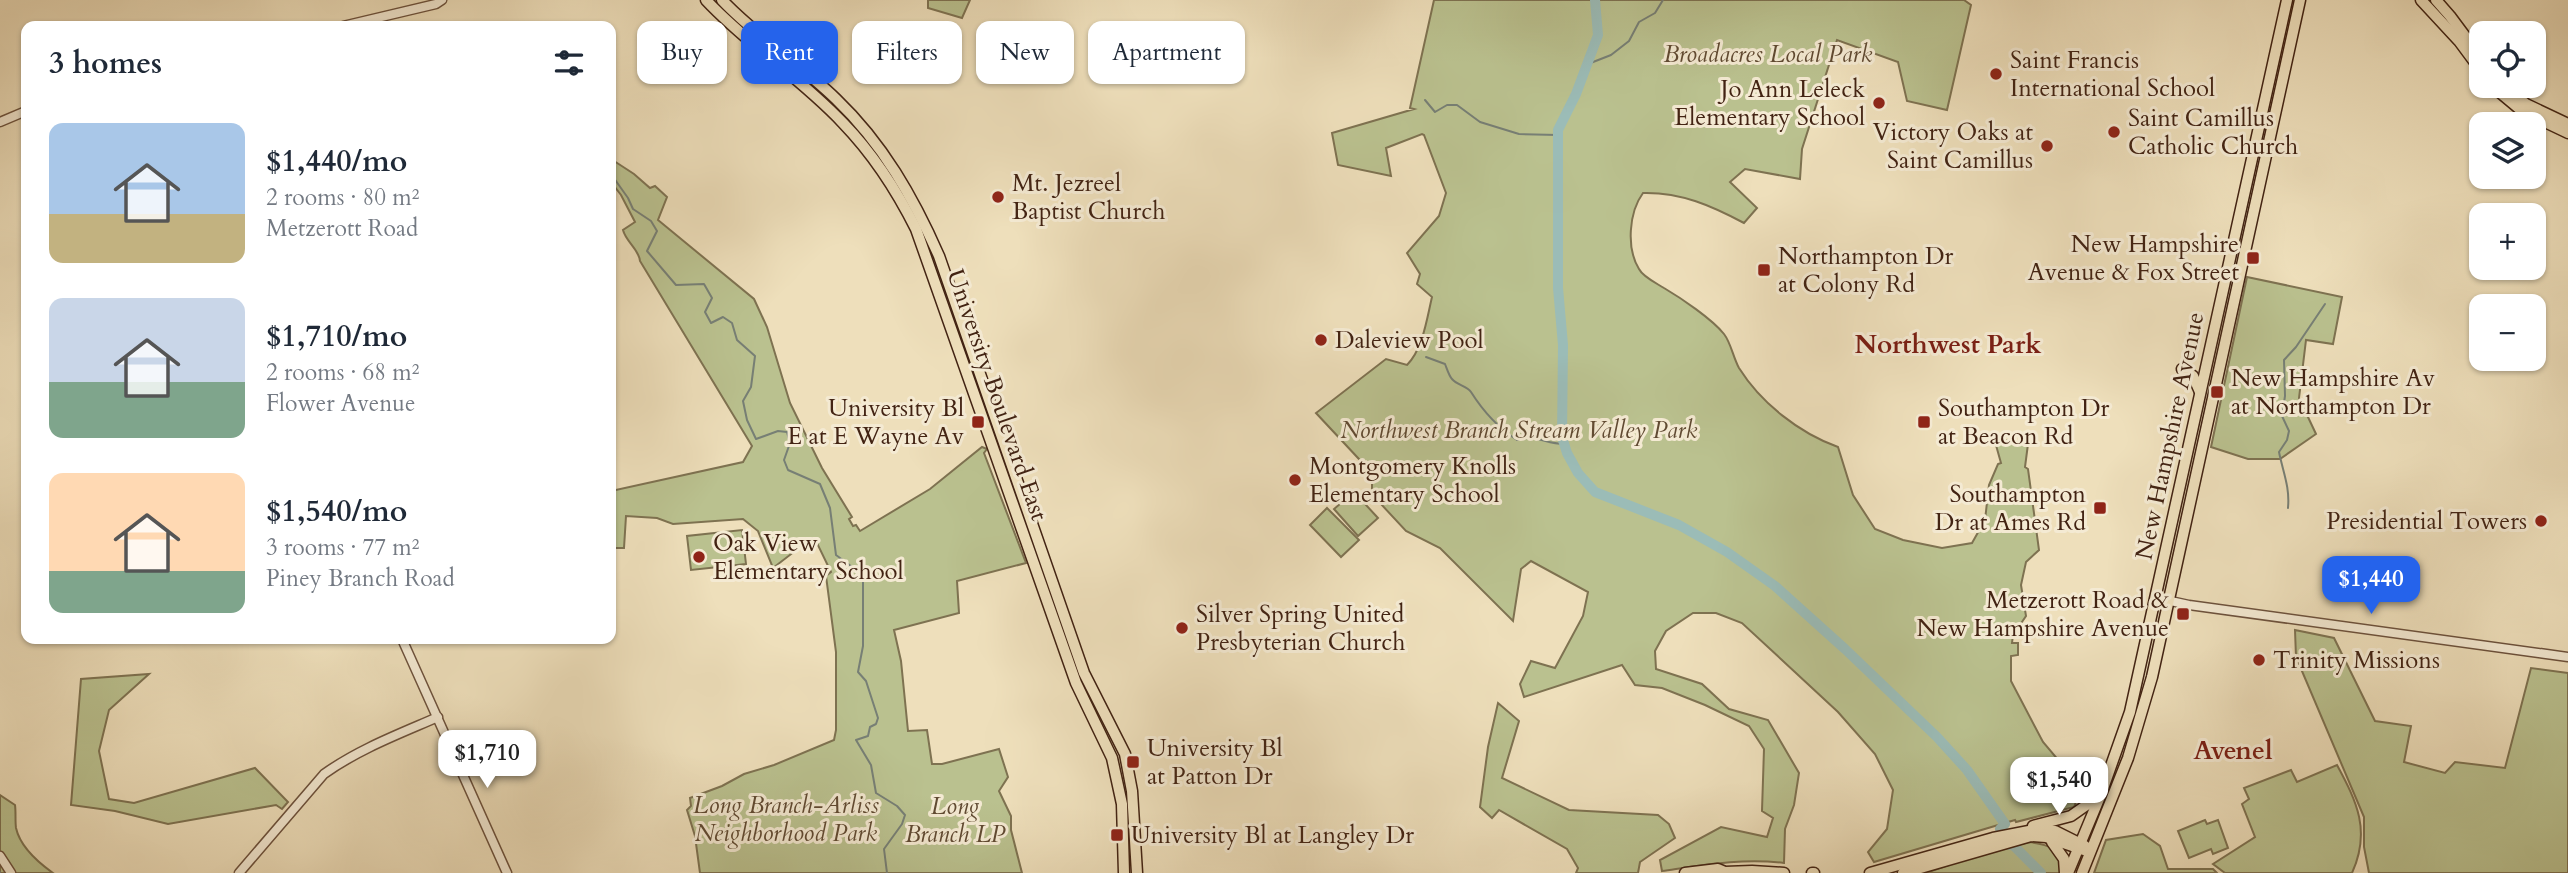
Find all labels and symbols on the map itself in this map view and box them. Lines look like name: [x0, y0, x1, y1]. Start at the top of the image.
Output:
park label: Broadacres Local Park: [1664, 38, 1873, 71]
place label: Saint Francis International School: [2010, 44, 2215, 105]
marker: Saint Francis International School: [1988, 66, 2004, 82]
place label: Jo Ann Leleck Elementary School: [1674, 73, 1865, 134]
marker: Jo Ann Leleck Elementary School: [1871, 95, 1887, 111]
place label: Saint Camillus Catholic Church: [2128, 102, 2298, 163]
place label: Victory Oaks at Saint Camillus: [1873, 116, 2033, 177]
marker: Saint Camillus Catholic Church: [2106, 124, 2122, 140]
marker: Victory Oaks at Saint Camillus: [2039, 138, 2055, 154]
place label: Mt. Jezreel Baptist Church: [1012, 167, 1165, 228]
marker: Mt. Jezreel Baptist Church: [990, 189, 1006, 205]
place label: New Hampshire Avenue & Fox Street: [2028, 228, 2239, 289]
place label: Northampton Dr at Colony Rd: [1778, 240, 1954, 301]
marker: New Hampshire Avenue & Fox Street: [2245, 250, 2261, 266]
marker: Northampton Dr at Colony Rd: [1756, 262, 1772, 278]
street label: University Boulevard East: [938, 265, 1056, 526]
street label: New Hampshire Avenue: [2128, 309, 2212, 563]
place label: Daleview Pool: [1335, 324, 1484, 357]
district label: Northwest Park: [1854, 327, 2042, 362]
marker: Daleview Pool: [1313, 332, 1329, 348]
place label: New Hampshire Av at Northampton Dr: [2231, 362, 2436, 423]
marker: New Hampshire Av at Northampton Dr: [2209, 384, 2225, 400]
place label: University Bl E at E Wayne Av: [787, 392, 965, 453]
place label: Southampton Dr at Beacon Rd: [1938, 392, 2110, 453]
marker: University Bl E at E Wayne Av: [970, 414, 986, 430]
park label: Northwest Branch Stream Valley Park: [1341, 414, 1698, 447]
marker: Southampton Dr at Beacon Rd: [1916, 414, 1932, 430]
place label: Montgomery Knolls Elementary School: [1309, 450, 1516, 511]
marker: Montgomery Knolls Elementary School: [1287, 472, 1303, 488]
place label: Southampton Dr at Ames Rd: [1935, 478, 2086, 539]
marker: Southampton Dr at Ames Rd: [2092, 500, 2108, 516]
place label: Presidential Towers: [2326, 505, 2527, 538]
marker: Presidential Towers: [2533, 513, 2549, 529]
place label: Oak View Elementary School: [713, 527, 904, 588]
marker: Oak View Elementary School: [691, 549, 707, 565]
pin: $1,440: [2314, 556, 2428, 616]
place label: Metzerott Road & New Hampshire Avenue: [1917, 584, 2169, 645]
place label: Silver Spring United Presbyterian Church: [1196, 598, 1405, 659]
marker: Metzerott Road & New Hampshire Avenue: [2175, 606, 2191, 622]
marker: Silver Spring United Presbyterian Church: [1174, 620, 1190, 636]
place label: Trinity Missions: [2273, 644, 2440, 677]
marker: Trinity Missions: [2251, 652, 2267, 668]
pin: $1,710: [430, 730, 544, 790]
place label: University Bl at Patton Dr: [1147, 732, 1283, 793]
district label: Avenel: [2193, 733, 2273, 768]
marker: University Bl at Patton Dr: [1125, 754, 1141, 770]
pin: $1,540: [2002, 758, 2116, 817]
park label: Long Branch-Arliss Neighborhood Park: [693, 789, 879, 850]
park label: Long Branch LP: [905, 790, 1006, 851]
place label: University Bl at Langley Dr: [1131, 819, 1414, 852]
marker: University Bl at Langley Dr: [1109, 827, 1125, 843]

